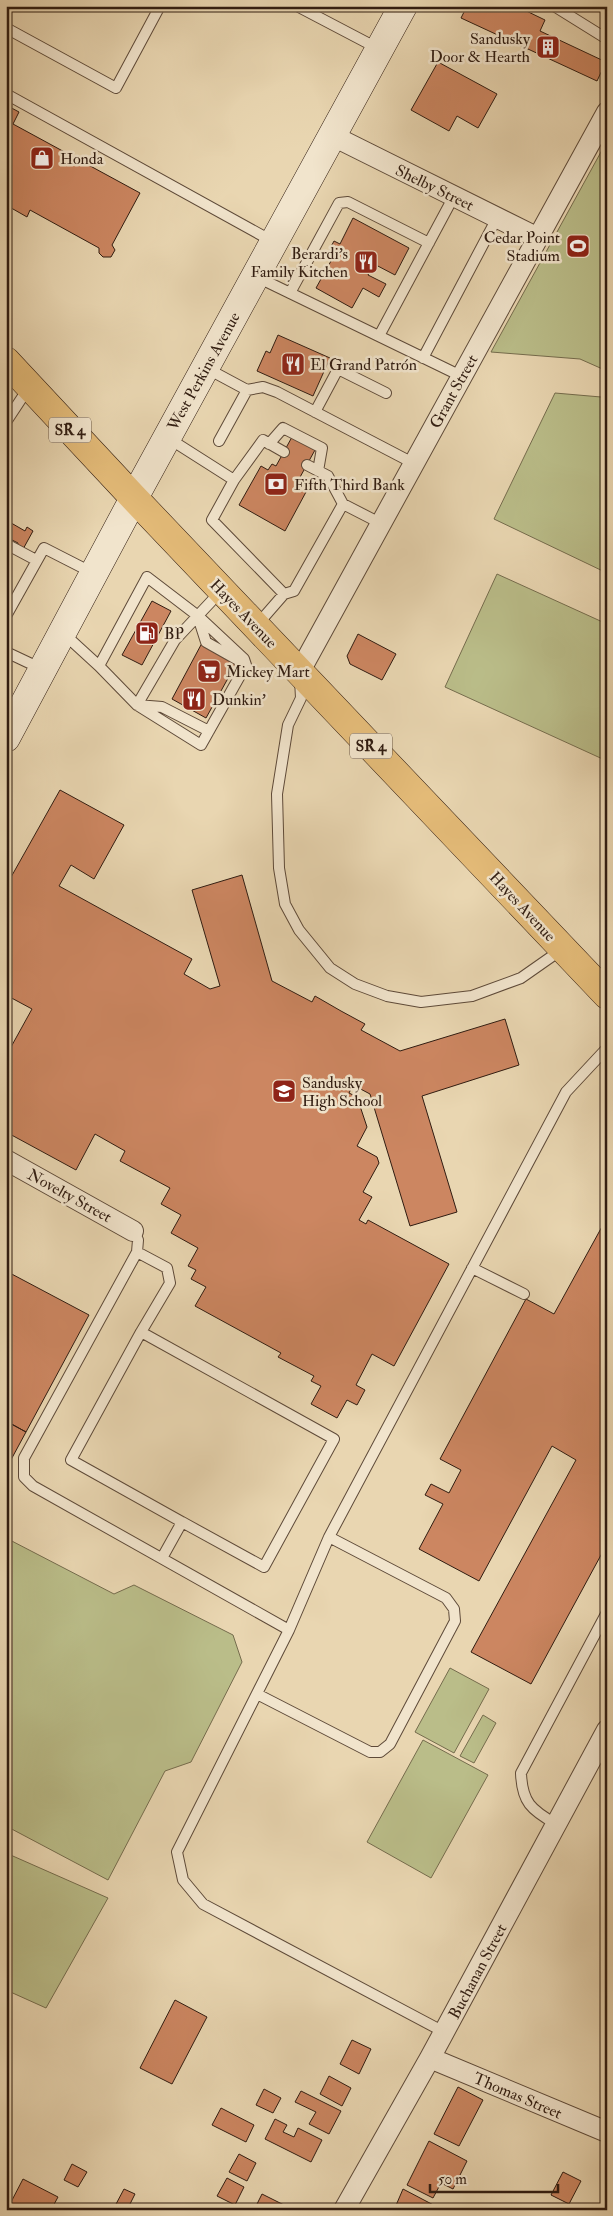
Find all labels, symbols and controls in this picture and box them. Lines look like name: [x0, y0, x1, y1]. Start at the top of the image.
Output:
place label: Sandusky Door & Hearth: [430, 29, 531, 67]
building icon: Sandusky Door & Hearth: [535, 34, 561, 60]
shop icon: Honda: [29, 145, 55, 171]
place label: Honda: [60, 149, 104, 169]
street label: Shelby Street: [392, 160, 477, 215]
place label: Cedar Point Stadium: [484, 228, 561, 266]
sports icon: Cedar Point Stadium: [565, 233, 591, 259]
place label: Berardi's Family Kitchen: [250, 244, 348, 282]
restaurant icon: Berardi's Family Kitchen: [353, 249, 379, 275]
street label: West Perkins Avenue: [163, 308, 245, 435]
restaurant icon: El Grand Patrón: [280, 351, 306, 377]
street label: Grant Street: [425, 351, 482, 432]
place label: El Grand Patrón: [310, 355, 417, 375]
road number: SR 4: [49, 418, 91, 442]
bank icon: Fifth Third Bank: [263, 471, 289, 497]
place label: Fifth Third Bank: [294, 475, 405, 495]
street label: Hayes Avenue: [205, 575, 281, 653]
fuel station icon: BP: [134, 620, 160, 646]
place label: BP: [164, 624, 184, 644]
supermarket icon: Mickey Mart: [196, 658, 222, 684]
place label: Mickey Mart: [226, 662, 310, 682]
restaurant icon: Dunkin': [181, 686, 207, 712]
place label: Dunkin': [212, 690, 266, 710]
road number: SR 4: [350, 734, 392, 758]
street label: Hayes Avenue: [485, 868, 560, 946]
place label: Sandusky High School: [302, 1073, 382, 1111]
school or university icon: Sandusky High School: [271, 1078, 297, 1104]
street label: Novelty Street: [24, 1165, 115, 1227]
street label: Buchanan Street: [444, 1920, 511, 2023]
street label: Thomas Street: [470, 2068, 565, 2124]
scale bar: [430, 2161, 558, 2193]
text: 50 m: [438, 2170, 467, 2189]

